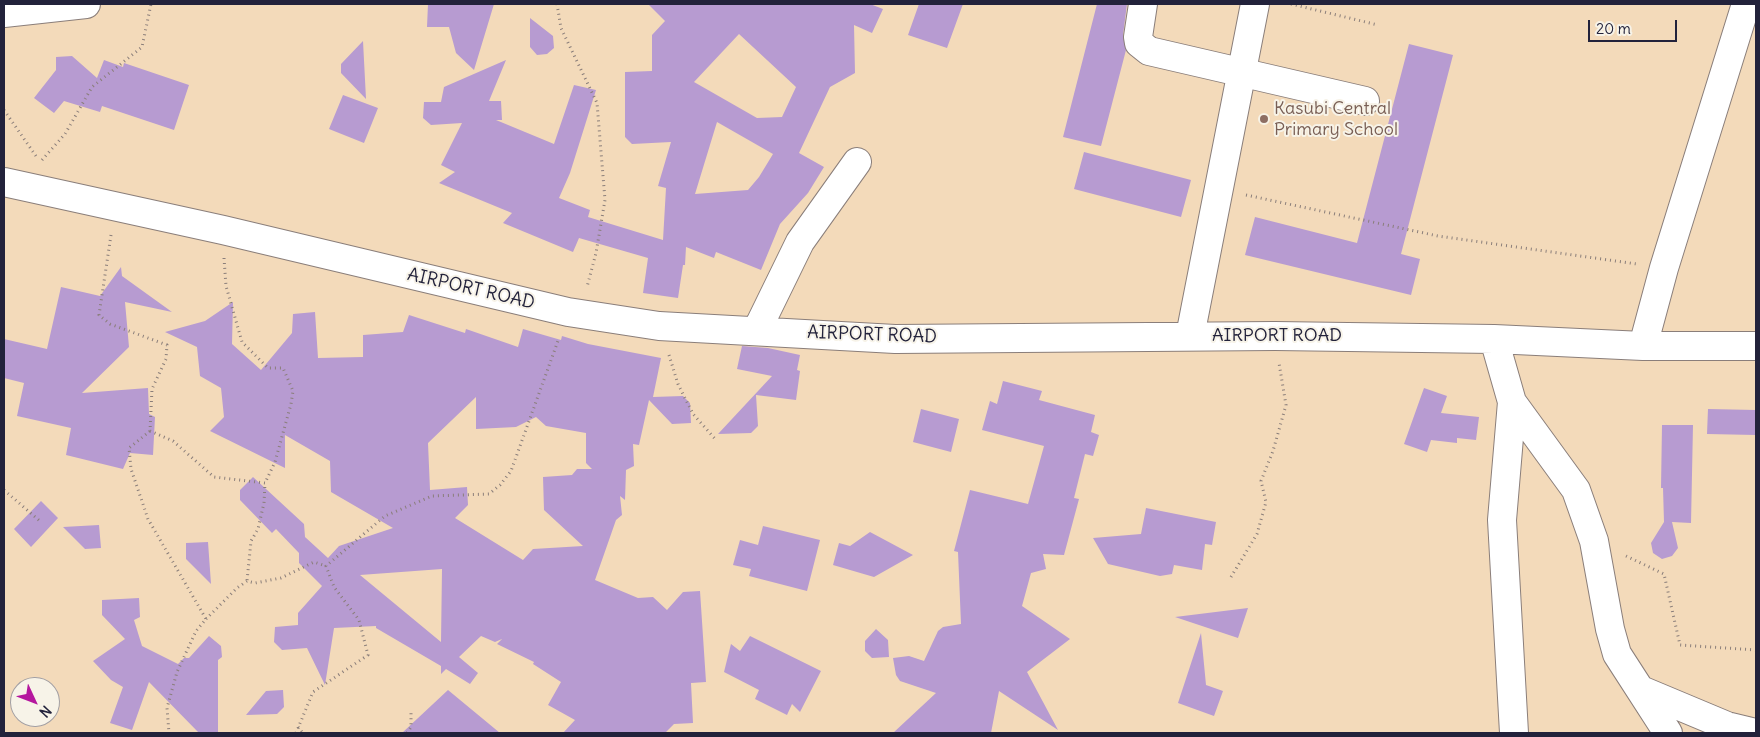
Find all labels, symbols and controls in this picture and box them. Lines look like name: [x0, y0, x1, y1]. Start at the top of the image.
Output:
scale bar: [1590, 10, 1679, 42]
text: 20 m: [1596, 19, 1631, 38]
place label: Kasubi Central Primary School: [1274, 98, 1398, 140]
marker: Kasubi Central Primary School: [1258, 113, 1270, 125]
street label: AIRPORT ROAD: [405, 264, 537, 314]
street label: AIRPORT ROAD: [807, 322, 937, 348]
street label: AIRPORT ROAD: [1212, 325, 1342, 347]
north arrow: [10, 677, 60, 727]
text: N: [35, 702, 55, 721]

